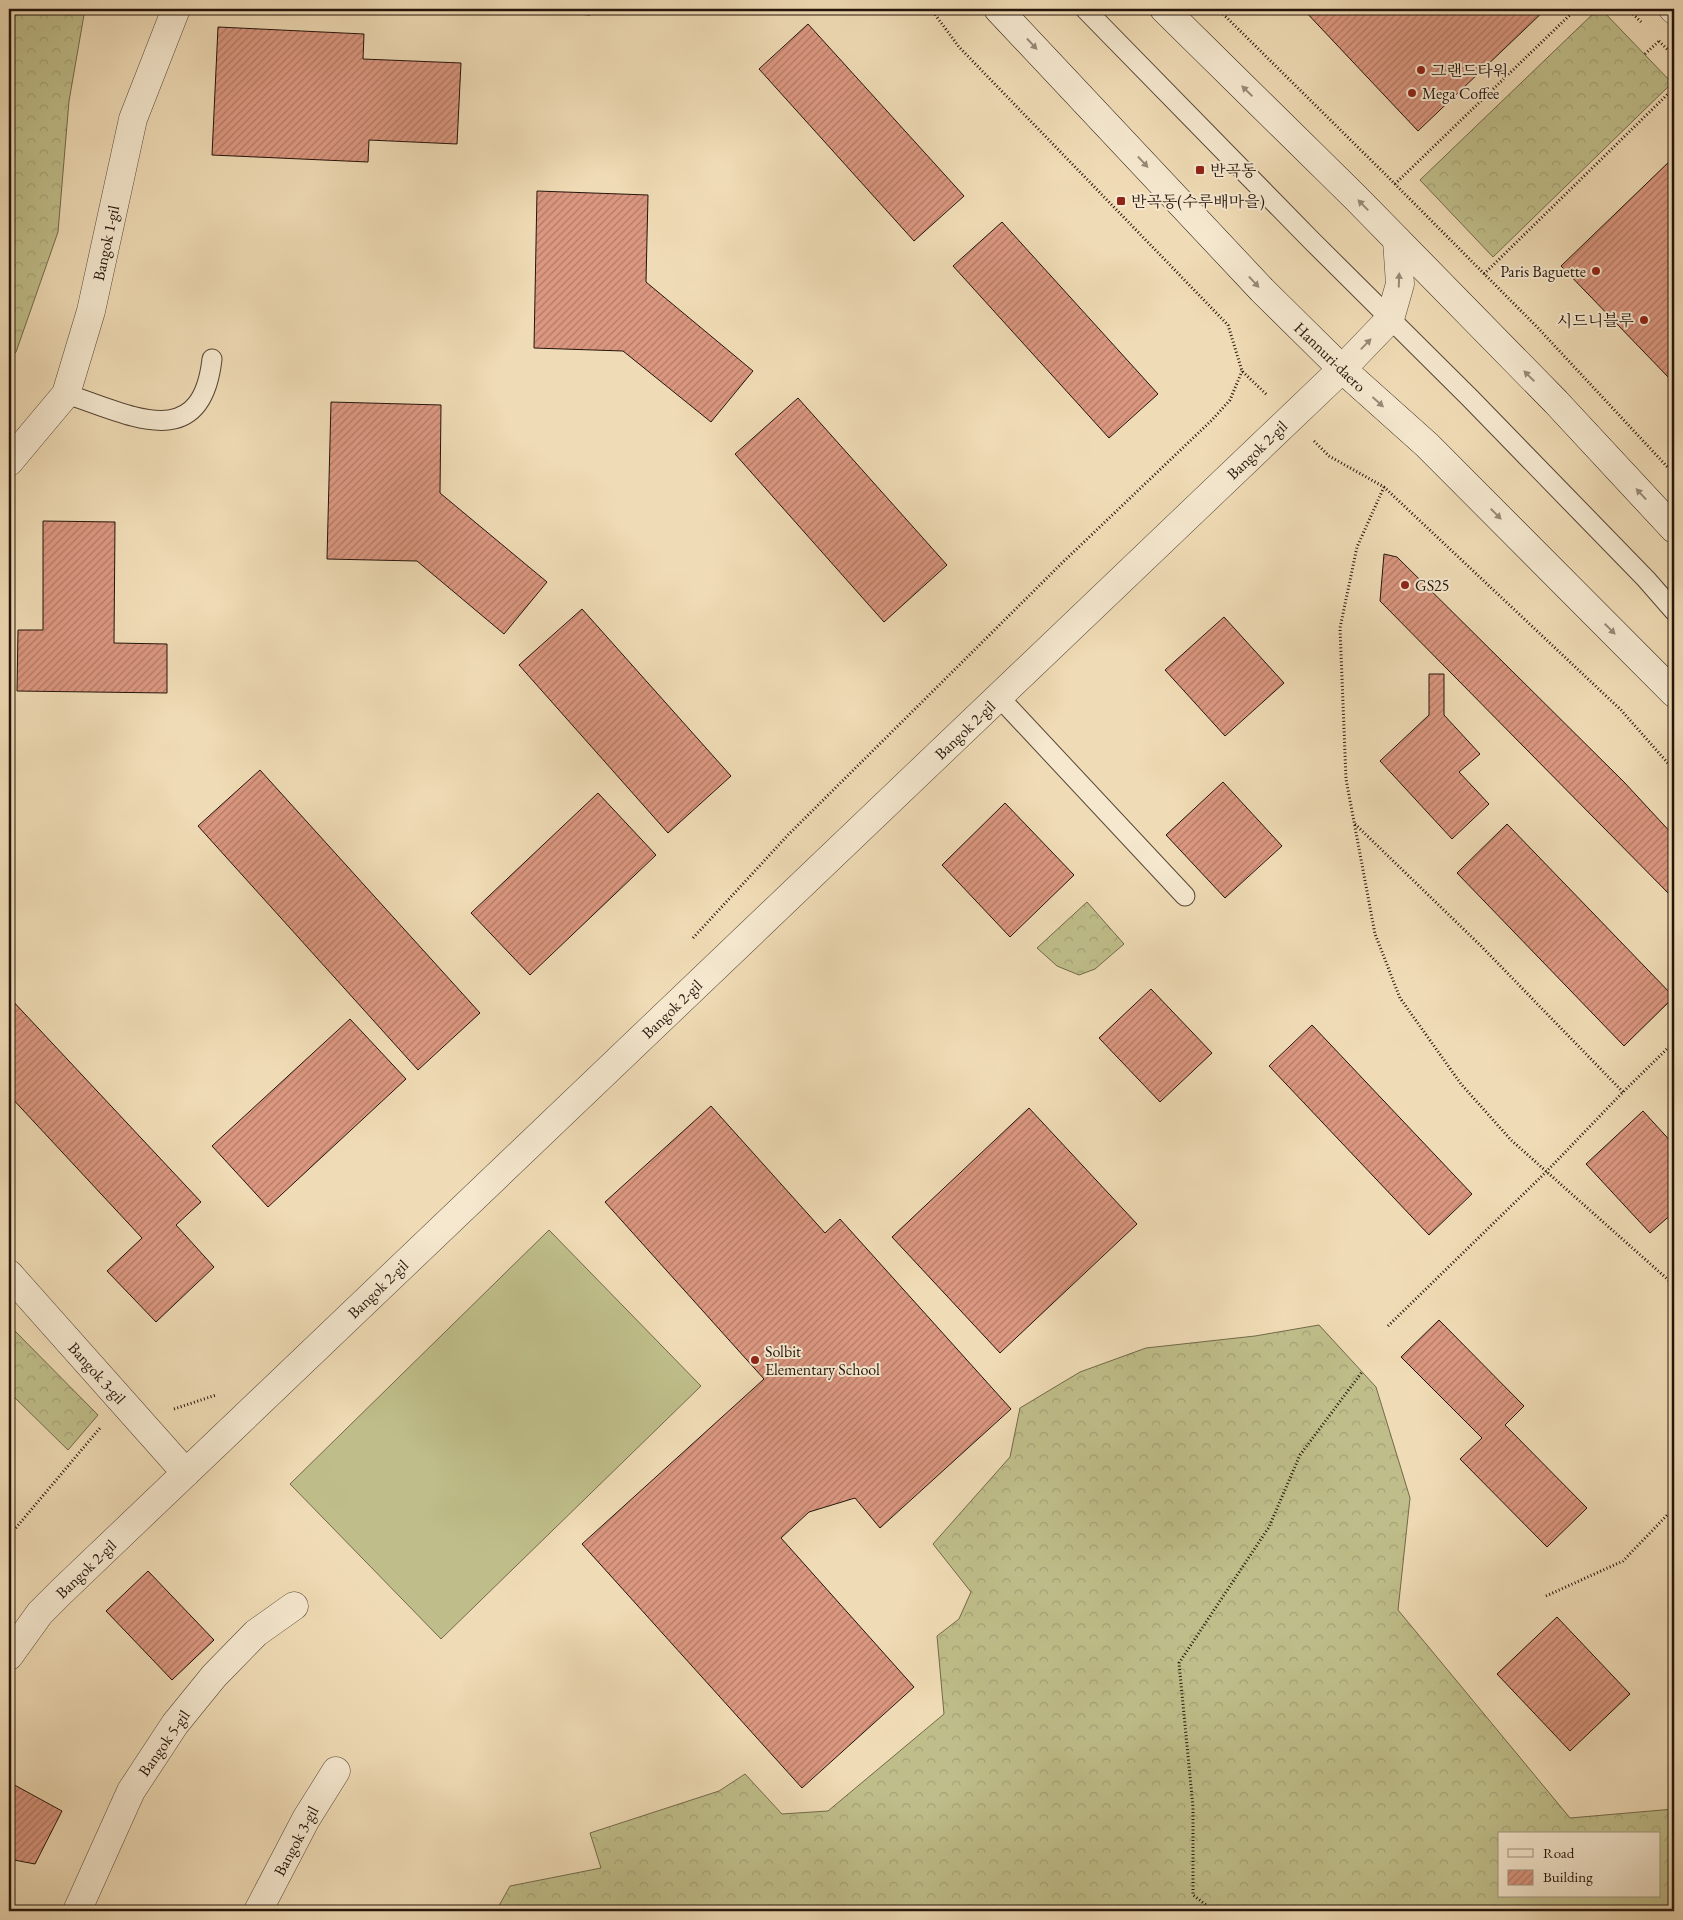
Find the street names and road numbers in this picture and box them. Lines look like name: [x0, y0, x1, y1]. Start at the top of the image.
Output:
street label: Bangok 1-gil: [88, 203, 124, 283]
street label: Hannuri-daero: [1290, 317, 1371, 397]
street label: Bangok 2-gil: [1222, 416, 1292, 484]
street label: Bangok 2-gil: [930, 696, 1000, 764]
street label: Bangok 2-gil: [637, 975, 707, 1043]
street label: Bangok 2-gil: [343, 1255, 413, 1323]
street label: Bangok 3-gil: [64, 1338, 130, 1409]
street label: Bangok 2-gil: [51, 1535, 121, 1603]
street label: Bangok 5-gil: [133, 1706, 195, 1780]
street label: Bangok 3-gil: [269, 1802, 323, 1880]

